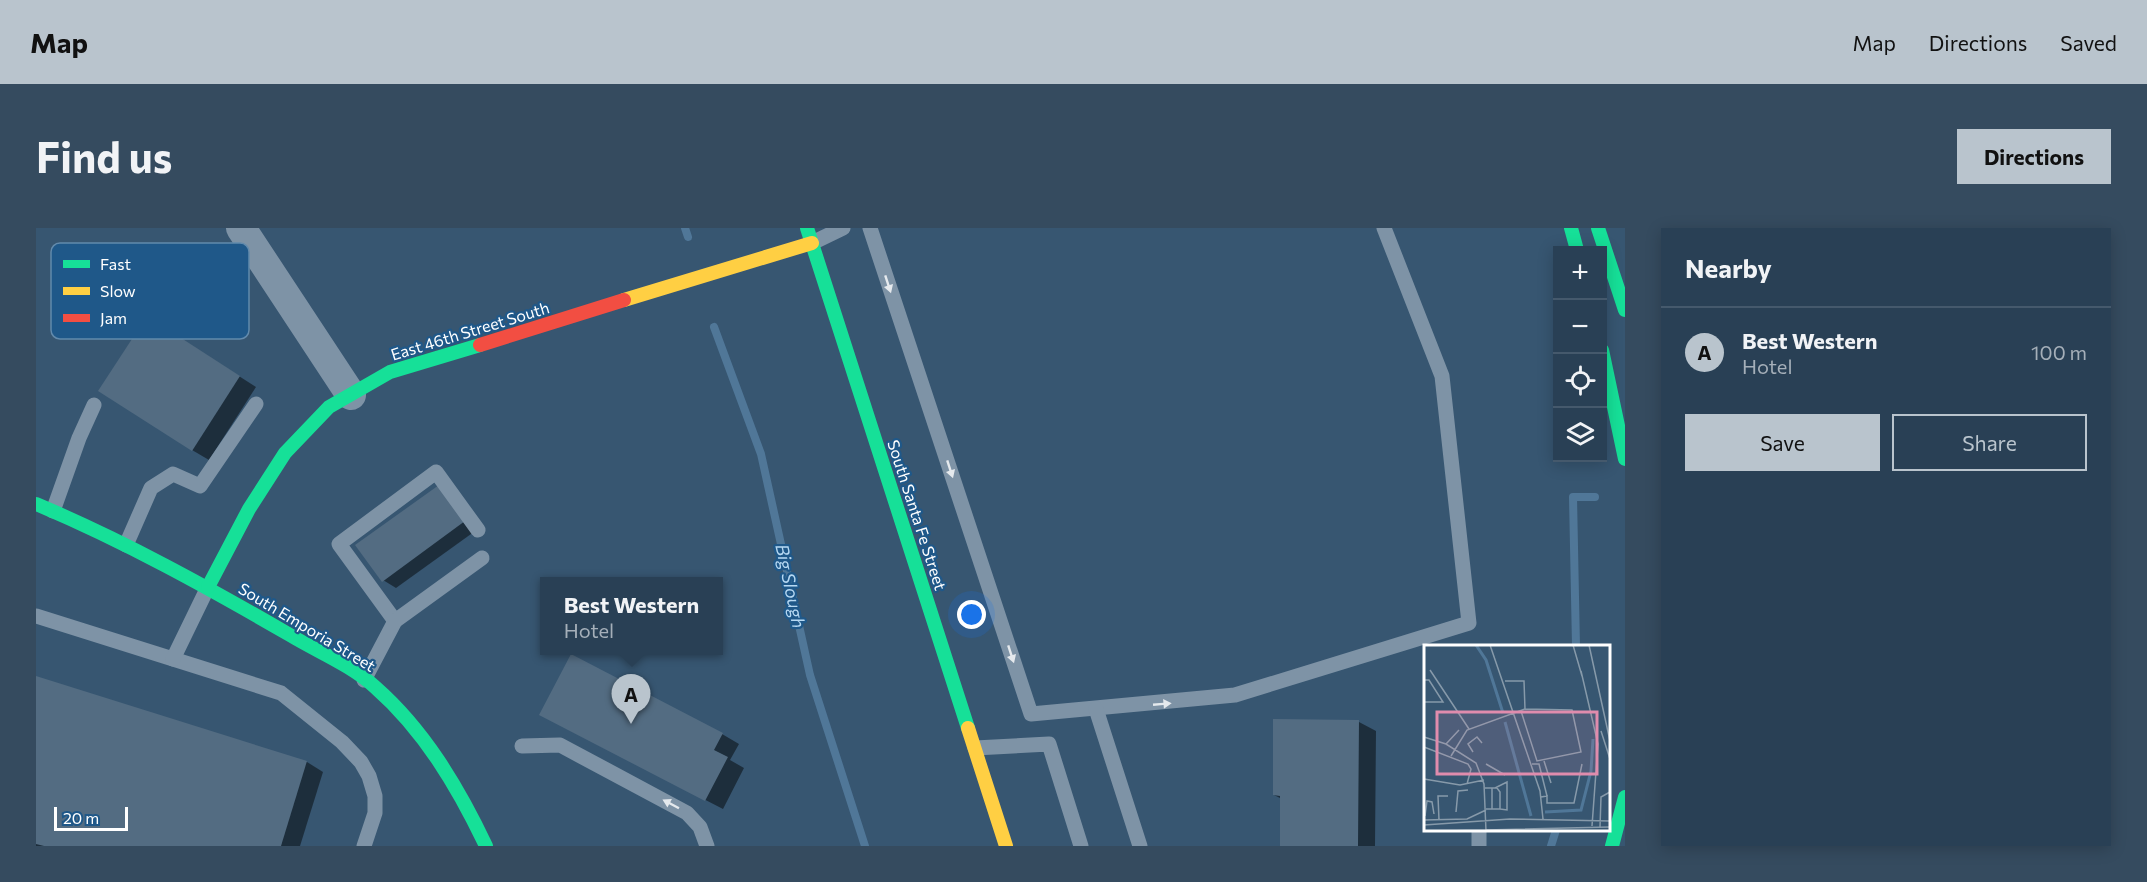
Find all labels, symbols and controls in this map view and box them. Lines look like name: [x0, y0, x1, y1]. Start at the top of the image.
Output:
text: Map: [30, 25, 88, 59]
text: Map: [1853, 30, 1896, 55]
text: Directions: [1929, 30, 2027, 55]
text: Saved: [2060, 30, 2117, 55]
button: Directions: [1957, 129, 2111, 184]
text: Find us: [36, 130, 172, 182]
legend: [51, 243, 249, 339]
map controls: [1553, 246, 1607, 462]
button: +: [1553, 246, 1607, 300]
text: Nearby: [1685, 252, 1772, 283]
text: Fast: [100, 254, 131, 273]
one-way arrow: [884, 275, 894, 293]
text: Slow: [100, 281, 136, 300]
street label: East 46th Street South: [388, 297, 551, 364]
button: −: [1553, 300, 1607, 354]
text: Jam: [100, 308, 127, 327]
text: Best Western: [1742, 327, 1878, 354]
text: A: [1697, 340, 1712, 364]
text: 100 m: [2031, 340, 2087, 364]
button: locate: [1553, 354, 1607, 408]
text: Hotel: [1742, 354, 1792, 378]
button: layers: [1553, 408, 1607, 462]
button: Save: [1685, 414, 1880, 471]
button: Share: [1892, 414, 2087, 471]
street label: South Santa Fe Street: [884, 437, 951, 593]
one-way arrow: [946, 460, 955, 478]
water label: Big Slough: [771, 542, 811, 630]
popup: [540, 577, 723, 655]
street label: South Emporia Street: [235, 578, 380, 675]
text: Best Western: [564, 591, 699, 618]
your location: [957, 600, 986, 629]
text: Hotel: [564, 618, 614, 642]
one-way arrow: [1007, 645, 1016, 663]
inset map: [1424, 645, 1610, 831]
pin: A: [612, 674, 650, 724]
one-way arrow: [1153, 699, 1172, 709]
one-way arrow: [662, 799, 679, 809]
scale bar: [54, 804, 128, 832]
text: 20 m: [63, 808, 99, 827]

